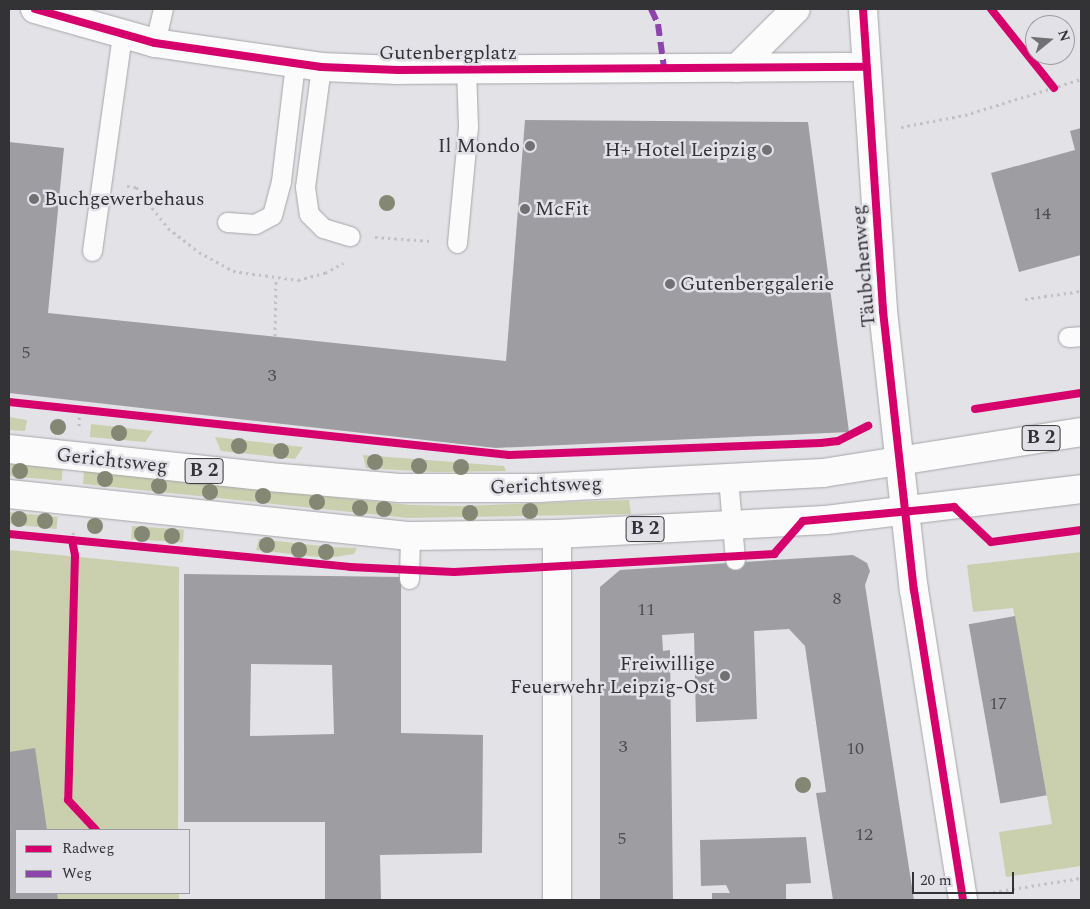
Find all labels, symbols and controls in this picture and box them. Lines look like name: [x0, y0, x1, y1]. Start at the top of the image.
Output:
north arrow: [1025, 15, 1075, 65]
text: N: [1052, 27, 1076, 44]
street label: Gutenbergplatz: [379, 41, 517, 65]
place label: Il Mondo: [438, 134, 520, 158]
place label: H+ Hotel Leipzig: [605, 138, 757, 162]
marker: Il Mondo: [524, 140, 536, 152]
marker: H+ Hotel Leipzig: [761, 144, 773, 156]
place label: Buchgewerbehaus: [44, 187, 205, 211]
marker: Buchgewerbehaus: [28, 193, 40, 205]
place label: McFit: [535, 197, 589, 221]
marker: McFit: [519, 203, 531, 215]
house number: 14: [1033, 203, 1051, 225]
street label: Täubchenweg: [847, 204, 881, 328]
place label: Gutenberggalerie: [680, 272, 834, 296]
marker: Gutenberggalerie: [664, 278, 676, 290]
house number: 5: [22, 342, 30, 364]
house number: 3: [268, 365, 276, 387]
road number: B 2: [1021, 422, 1061, 454]
street label: Gerichtsweg: [55, 443, 169, 479]
road number: B 2: [184, 454, 224, 488]
street label: Gerichtsweg: [490, 472, 602, 500]
road number: B 2: [625, 512, 665, 546]
house number: 8: [833, 588, 841, 610]
house number: 11: [637, 599, 655, 621]
place label: Freiwillige Feuerwehr Leipzig-Ost: [510, 652, 715, 699]
marker: Freiwillige Feuerwehr Leipzig-Ost: [719, 670, 731, 682]
house number: 17: [989, 693, 1007, 715]
house number: 3: [619, 736, 627, 758]
house number: 10: [846, 738, 864, 760]
house number: 12: [855, 824, 873, 846]
house number: 5: [618, 828, 626, 850]
legend: [15, 829, 190, 894]
text: Radweg: [62, 837, 115, 860]
text: Weg: [62, 862, 92, 885]
scale bar: [915, 862, 1018, 894]
text: 20 m: [920, 869, 952, 892]

